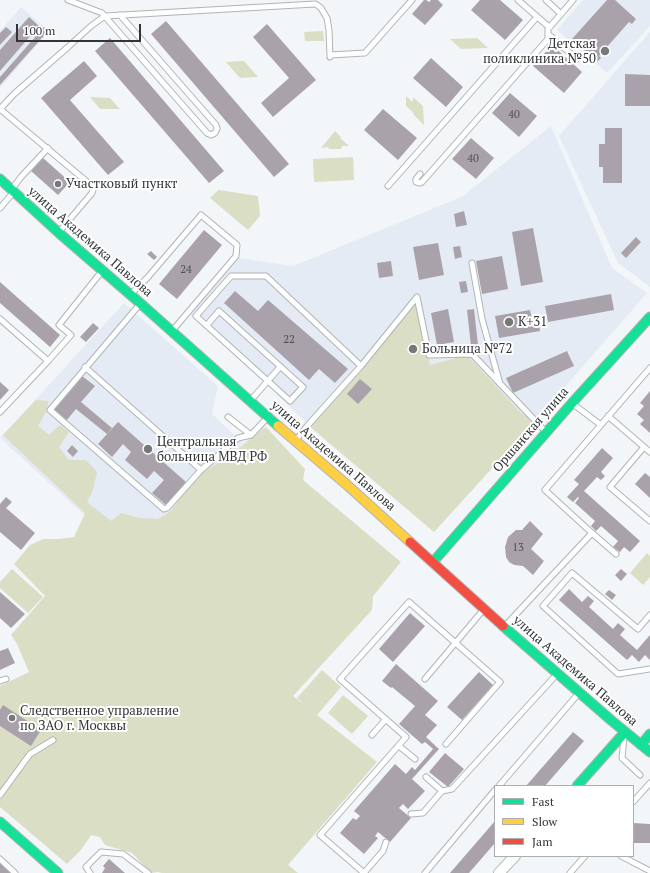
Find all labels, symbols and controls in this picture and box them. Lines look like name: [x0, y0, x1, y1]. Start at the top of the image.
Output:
scale bar: [18, 16, 143, 42]
text: 100 m: [23, 23, 55, 38]
place label: Детская поликлиника №50: [483, 36, 596, 67]
marker: Детская поликлиника №50: [599, 45, 611, 57]
house number: 40: [508, 108, 520, 122]
house number: 40: [467, 152, 479, 166]
place label: Участковый пункт: [66, 176, 178, 192]
marker: Участковый пункт: [53, 179, 63, 189]
street label: улица Академика Павлова: [24, 184, 156, 300]
house number: 24: [180, 263, 192, 277]
place label: К+31: [518, 314, 547, 330]
marker: К+31: [503, 316, 515, 328]
house number: 22: [283, 333, 295, 347]
place label: Больница №72: [422, 341, 512, 357]
marker: Больница №72: [407, 343, 419, 355]
street label: Оршанская улица: [490, 384, 572, 476]
street label: улица Академика Павлова: [267, 398, 399, 514]
place label: Центральная больница МВД РФ: [157, 434, 267, 465]
marker: Центральная больница МВД РФ: [142, 443, 154, 455]
house number: 13: [512, 541, 524, 555]
street label: улица Академика Павлова: [509, 613, 641, 729]
place label: Следственное управление по ЗАО г. Москвы: [20, 703, 179, 734]
marker: Следственное управление по ЗАО г. Москвы: [7, 713, 17, 723]
legend: [494, 785, 634, 857]
text: Fast: [532, 794, 554, 809]
text: Slow: [532, 814, 557, 829]
text: Jam: [532, 834, 553, 849]

